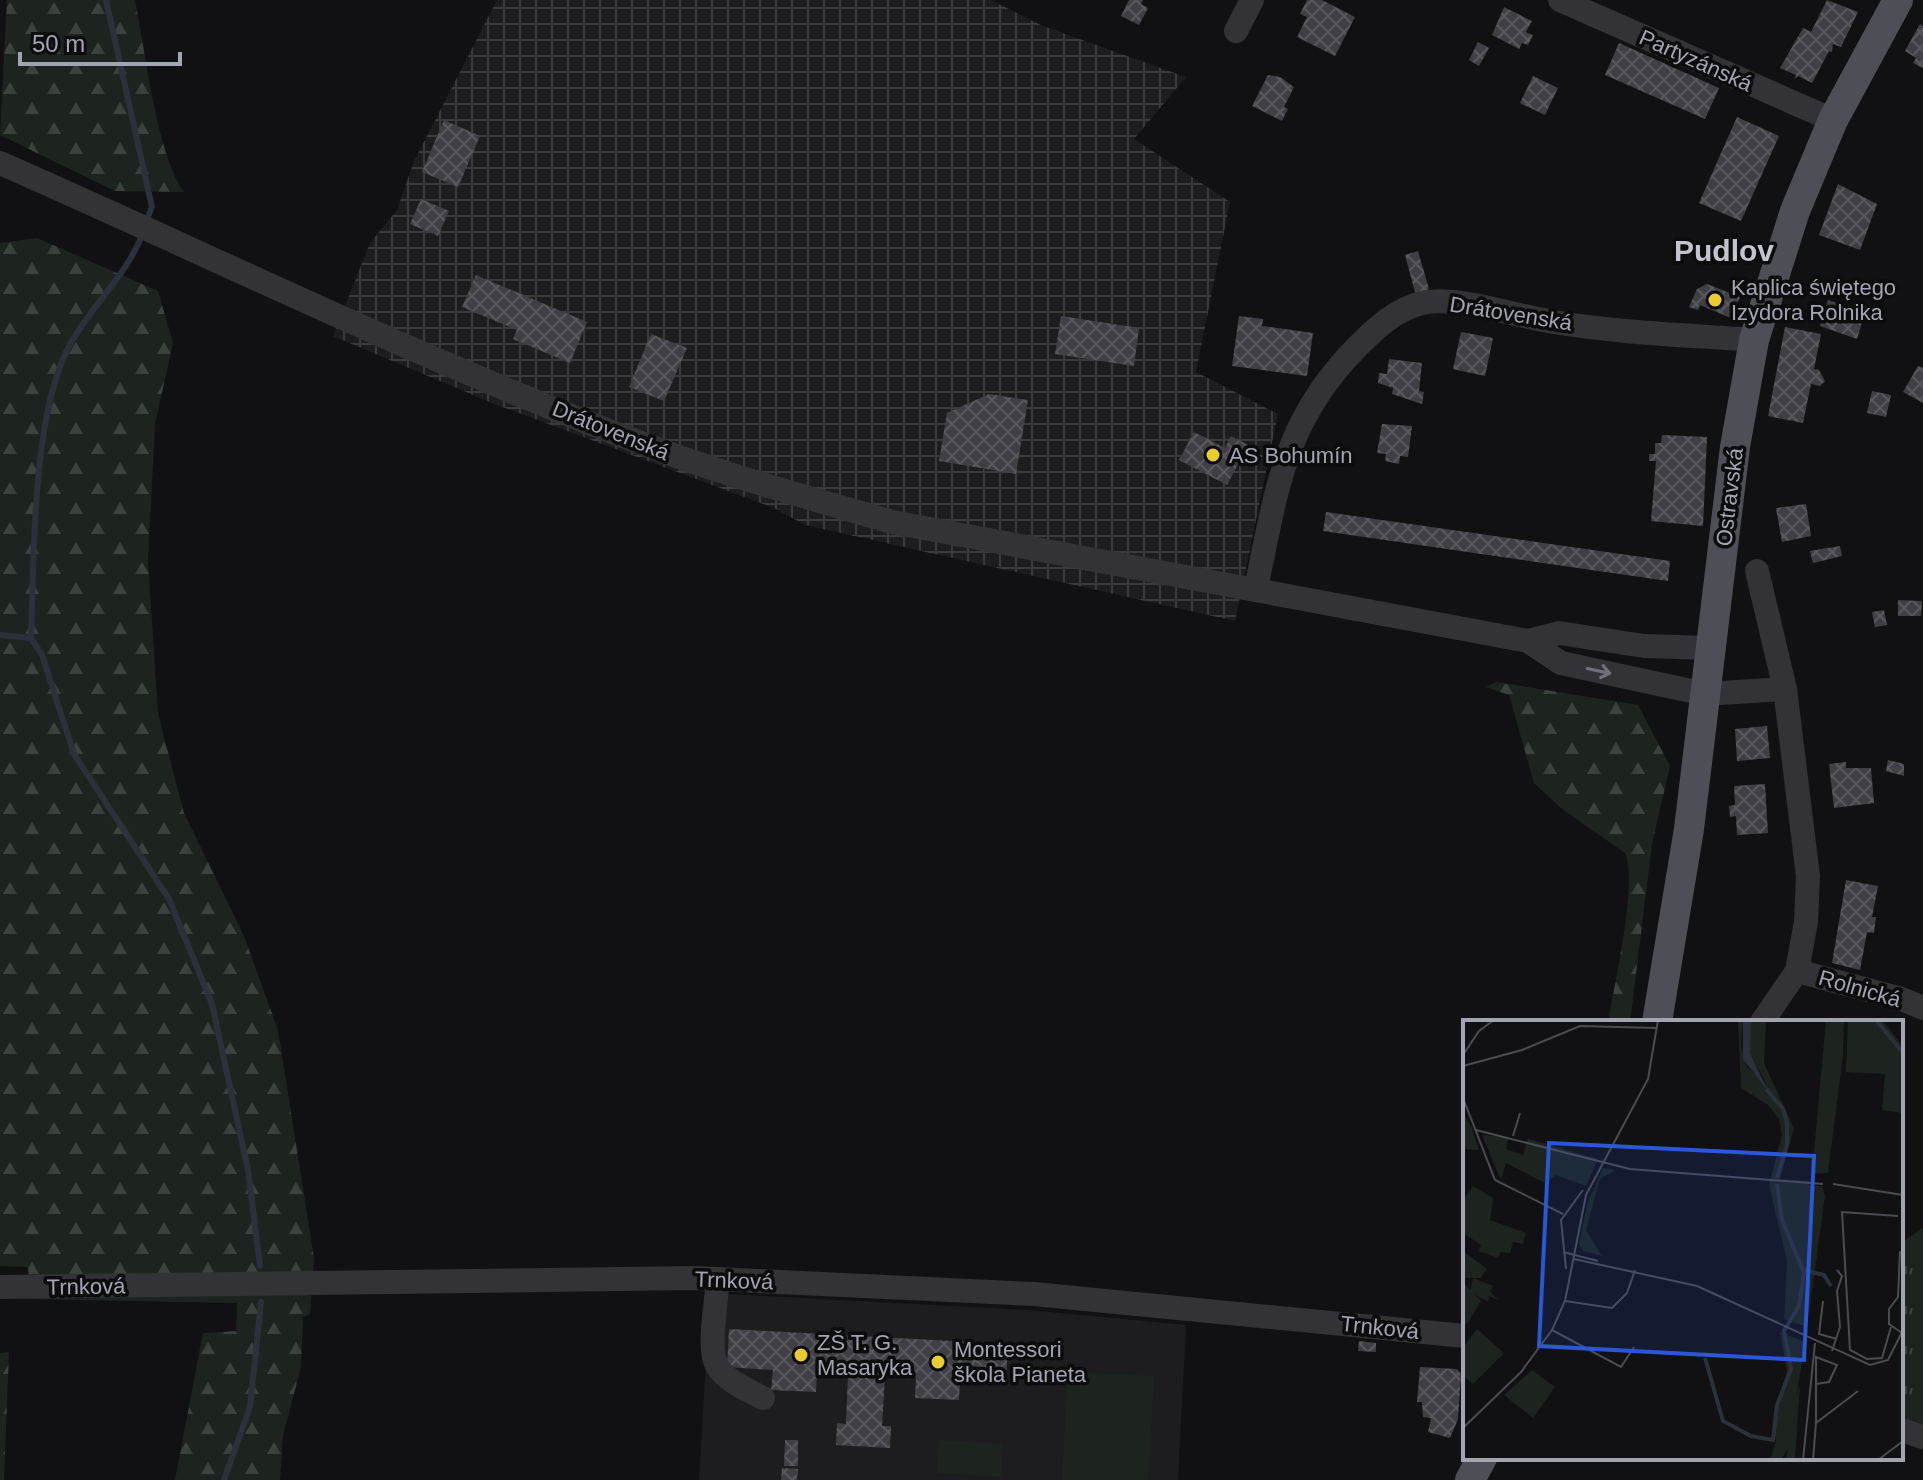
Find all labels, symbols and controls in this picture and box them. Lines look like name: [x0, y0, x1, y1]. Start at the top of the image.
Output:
scale bar: [20, 16, 180, 66]
street label: Partyzánská: [1635, 24, 1757, 97]
text: 50 m: [32, 30, 85, 57]
district label: Pudlov: [1674, 234, 1774, 267]
place label: Kaplica świętego Izydora Rolnika: [1731, 275, 1896, 325]
street label: Drátovenská: [1448, 291, 1575, 336]
marker: Kaplica świętego Izydora Rolnika: [1706, 291, 1724, 309]
street label: Drátovenská: [549, 396, 673, 465]
place label: AS Bohumín: [1229, 443, 1353, 468]
marker: AS Bohumín: [1204, 446, 1222, 464]
street label: Ostravská: [1711, 446, 1748, 548]
one-way arrow: [1585, 664, 1611, 679]
street label: Rolnická: [1816, 965, 1905, 1012]
inset map: [1463, 1020, 1903, 1460]
street label: Trnková: [694, 1267, 774, 1294]
street label: Trnková: [46, 1273, 126, 1300]
street label: Trnková: [1340, 1311, 1421, 1344]
place label: ZŠ T. G. Masaryka: [817, 1330, 913, 1380]
place label: Montessori škola Pianeta: [954, 1337, 1087, 1387]
marker: ZŠ T. G. Masaryka: [792, 1346, 810, 1364]
marker: Montessori škola Pianeta: [929, 1353, 947, 1371]

